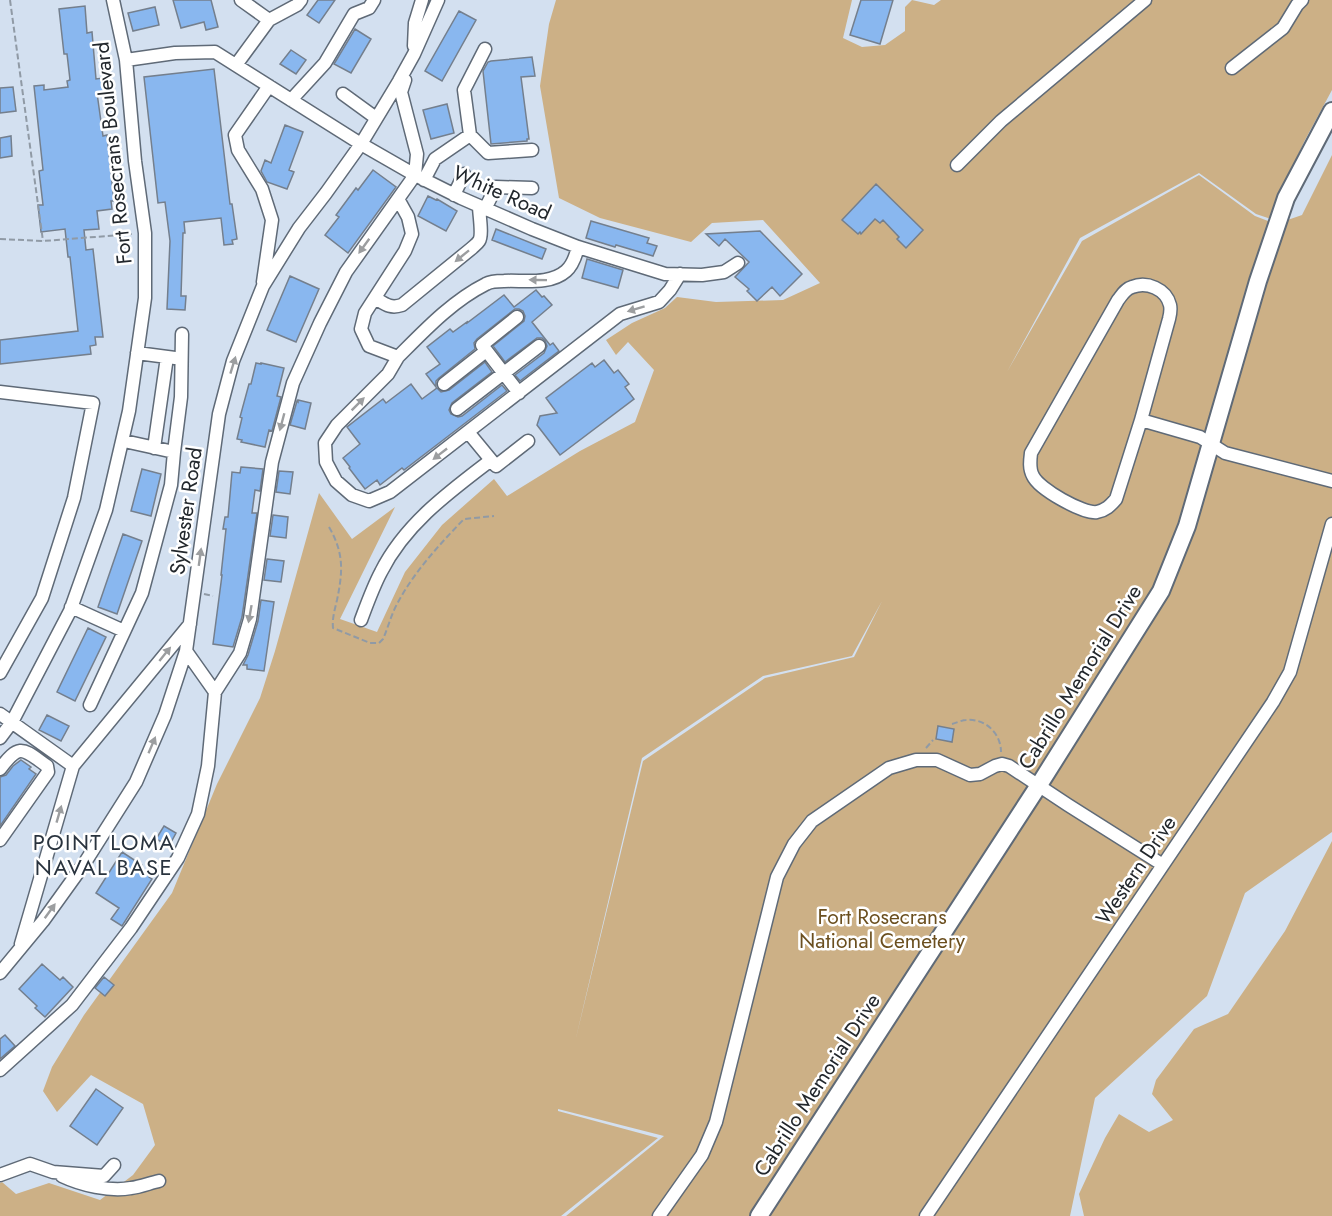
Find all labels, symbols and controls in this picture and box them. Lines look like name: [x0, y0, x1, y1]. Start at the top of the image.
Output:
street label: Fort Rosecrans Boulevard: [86, 40, 140, 266]
street label: White Road: [448, 158, 556, 228]
one-way arrow: [358, 238, 370, 254]
one-way arrow: [454, 249, 470, 262]
one-way arrow: [528, 276, 547, 285]
one-way arrow: [627, 305, 645, 314]
one-way arrow: [229, 356, 238, 374]
one-way arrow: [350, 398, 364, 412]
one-way arrow: [277, 413, 287, 431]
street label: Sylvester Road: [162, 445, 210, 577]
one-way arrow: [432, 448, 448, 461]
one-way arrow: [195, 548, 204, 567]
street label: Cabrillo Memorial Drive: [1011, 579, 1149, 775]
one-way arrow: [245, 605, 254, 624]
one-way arrow: [158, 647, 171, 662]
one-way arrow: [148, 736, 157, 754]
one-way arrow: [55, 805, 64, 823]
street label: Western Drive: [1088, 809, 1184, 930]
district label: POINT LOMA NAVAL BASE: [33, 826, 175, 883]
park label: Fort Rosecrans National Cemetery: [799, 902, 966, 956]
one-way arrow: [44, 903, 56, 919]
street label: Cabrillo Memorial Drive: [746, 987, 888, 1182]

